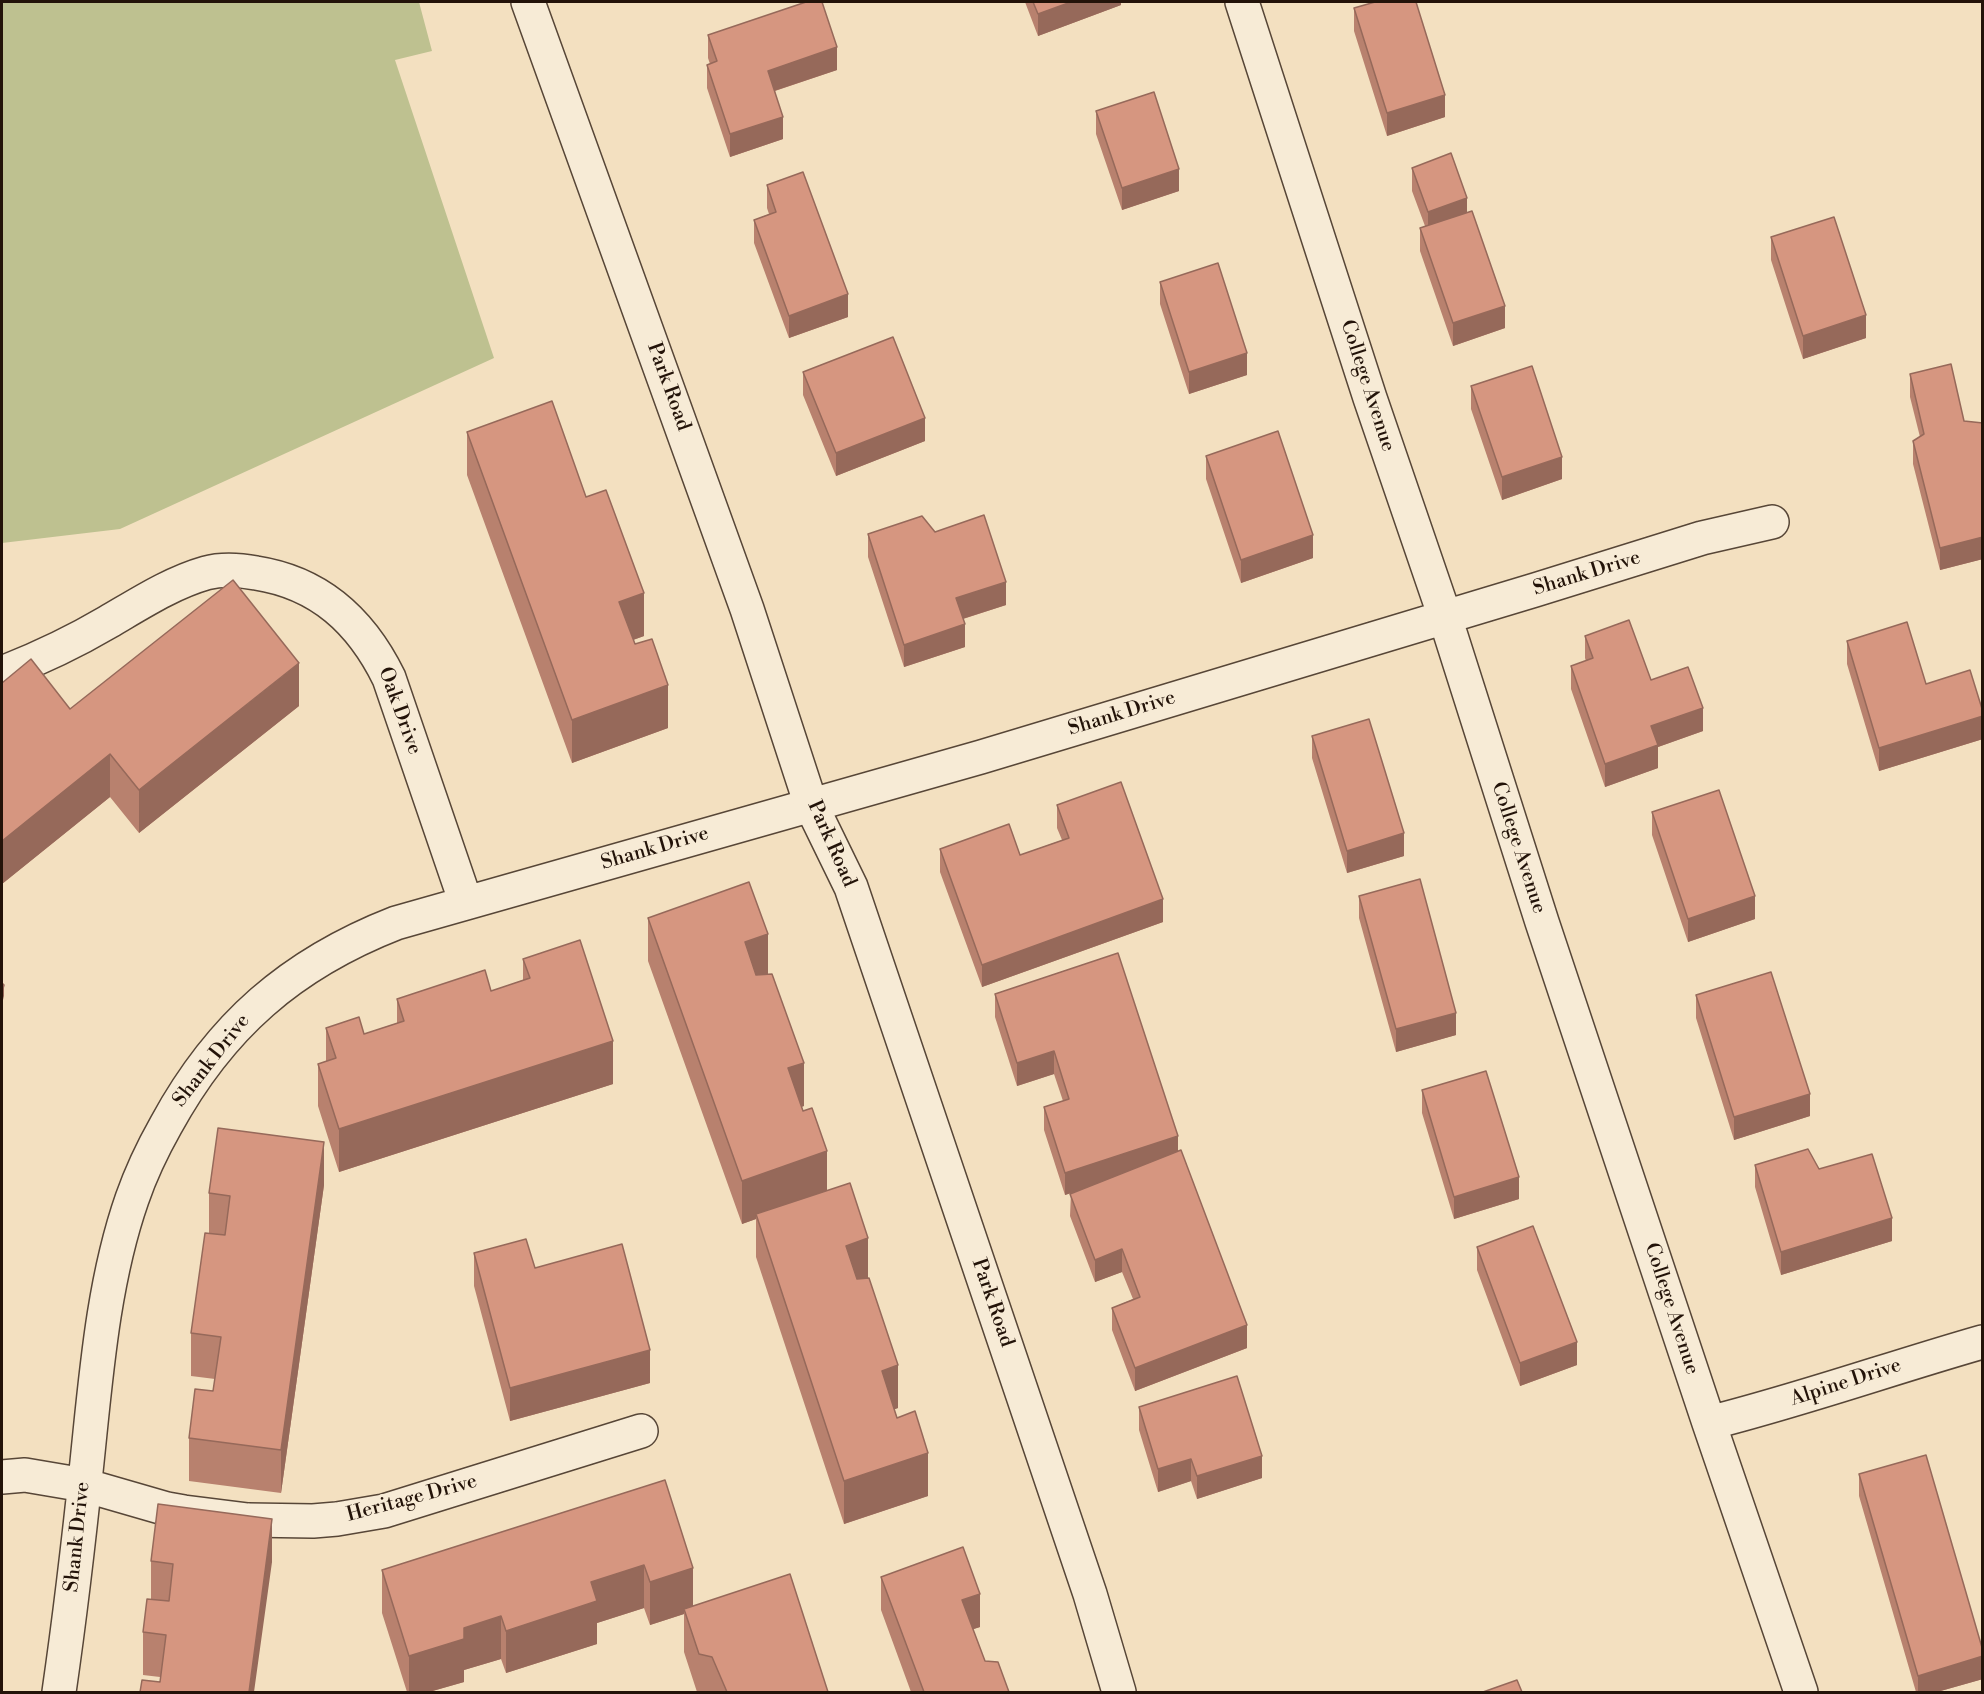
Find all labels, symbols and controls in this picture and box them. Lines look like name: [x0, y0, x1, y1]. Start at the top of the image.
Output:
street label: College Avenue: [1334, 317, 1400, 455]
street label: Park Road: [641, 340, 695, 434]
street label: Shank Drive: [1530, 546, 1644, 602]
street label: Oak Drive: [372, 664, 426, 758]
street label: Shank Drive: [1065, 686, 1179, 742]
street label: College Avenue: [1485, 779, 1551, 917]
street label: Park Road: [801, 797, 861, 891]
street label: Shank Drive: [598, 822, 712, 876]
street label: Shank Drive: [168, 1010, 256, 1112]
street label: College Avenue: [1638, 1240, 1704, 1378]
street label: Park Road: [966, 1256, 1018, 1350]
street label: Alpine Drive: [1788, 1354, 1904, 1412]
street label: Heritage Drive: [344, 1470, 480, 1528]
street label: Shank Drive: [60, 1481, 96, 1593]

